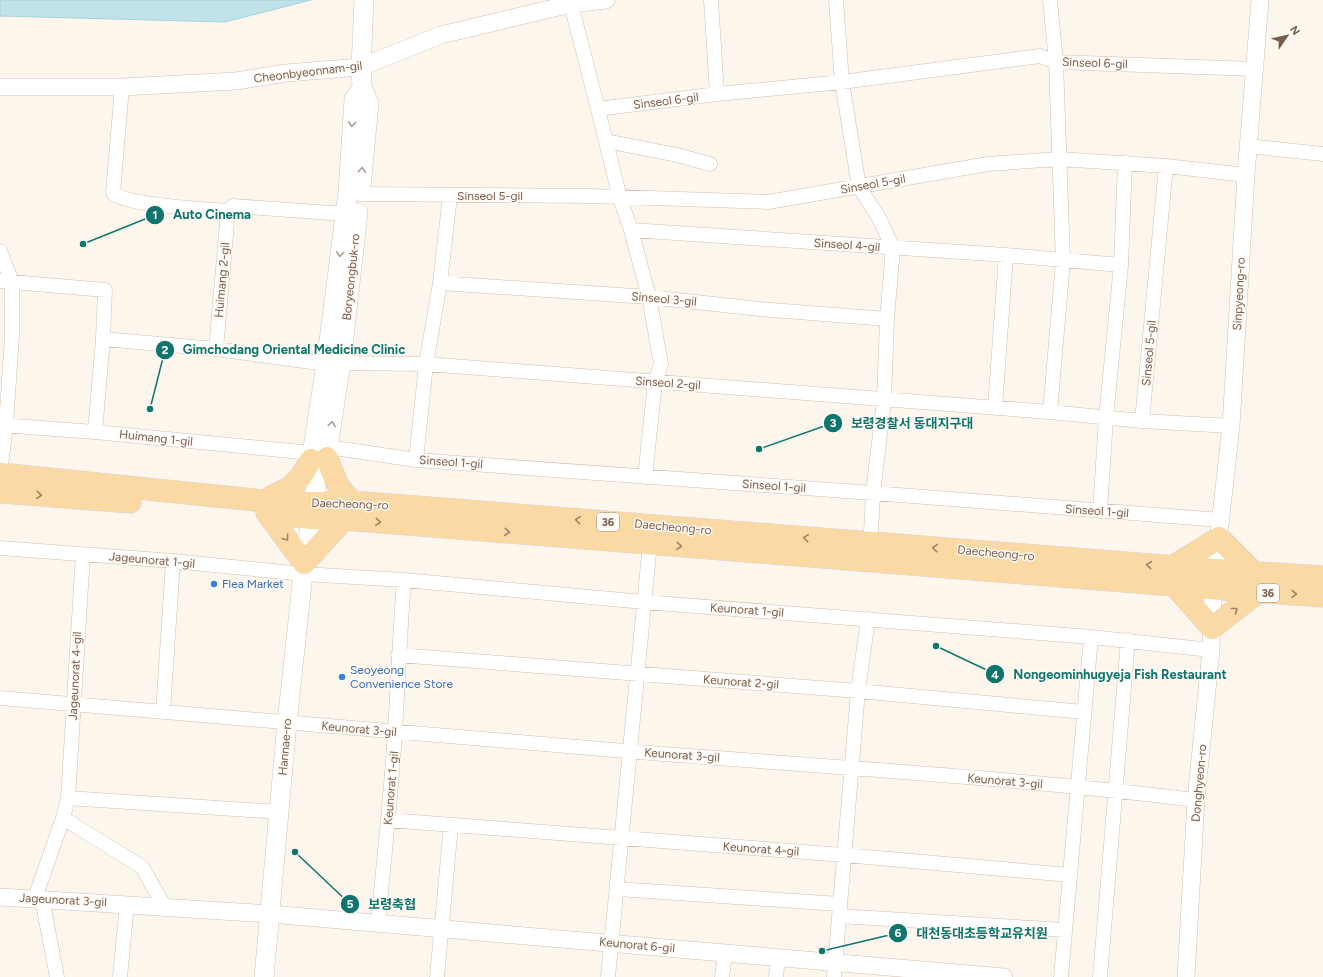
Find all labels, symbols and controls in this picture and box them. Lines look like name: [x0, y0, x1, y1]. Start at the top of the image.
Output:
north arrow: [1267, 16, 1307, 56]
text: N: [1287, 24, 1303, 38]
street label: Sinseol 6-gil: [1062, 55, 1128, 71]
street label: Cheonbyeonnam-gil: [253, 58, 363, 86]
street label: Sinseol 6-gil: [632, 90, 700, 112]
one-way arrow: [348, 121, 357, 127]
one-way arrow: [358, 167, 367, 173]
street label: Sinseol 5-gil: [839, 171, 907, 197]
street label: Sinseol 5-gil: [457, 189, 523, 203]
callout: Auto Cinema: [145, 202, 259, 227]
text: Auto Cinema: [173, 207, 251, 222]
text: 1: [152, 208, 158, 222]
street label: Boryeongbuk-ro: [339, 233, 363, 321]
street label: Sinseol 4-gil: [813, 236, 881, 254]
street label: Huimang 2-gil: [212, 242, 232, 318]
one-way arrow: [335, 251, 344, 257]
street label: Sinpyeong-ro: [1230, 257, 1248, 331]
street label: Sinseol 3-gil: [631, 289, 697, 309]
street label: Sinseol 5-gil: [1139, 320, 1159, 386]
callout: Gimchodang Oriental Medicine Clinic: [155, 337, 413, 362]
text: Gimchodang Oriental Medicine Clinic: [183, 342, 405, 357]
text: 2: [162, 343, 169, 357]
street label: Sinseol 2-gil: [635, 374, 701, 392]
callout: 보령경찰서 동대지구대: [823, 411, 982, 436]
text: 3: [830, 416, 837, 430]
text: 보령경찰서 동대지구대: [851, 416, 973, 431]
one-way arrow: [327, 421, 336, 427]
street label: Huimang 1-gil: [118, 427, 194, 449]
street label: Sinseol 1-gil: [419, 453, 483, 471]
street label: Sinseol 1-gil: [742, 477, 806, 495]
one-way arrow: [36, 490, 42, 499]
street label: Daecheong-ro: [311, 496, 389, 512]
street label: Sinseol 1-gil: [1065, 502, 1129, 520]
road number: 36: [597, 513, 619, 531]
one-way arrow: [575, 515, 581, 524]
one-way arrow: [375, 517, 381, 526]
street label: Daecheong-ro: [634, 517, 712, 537]
one-way arrow: [504, 528, 510, 537]
one-way arrow: [803, 533, 809, 542]
one-way arrow: [281, 534, 288, 541]
one-way arrow: [676, 541, 682, 550]
street label: Daecheong-ro: [957, 543, 1035, 563]
one-way arrow: [932, 544, 938, 553]
street label: Jageunorat 1-gil: [108, 549, 196, 571]
one-way arrow: [1146, 560, 1152, 569]
place label: Flea Market: [222, 577, 284, 591]
marker: Flea Market: [209, 579, 219, 589]
road number: 36: [1257, 584, 1279, 602]
one-way arrow: [1291, 590, 1297, 598]
street label: Keunorat 1-gil: [709, 600, 785, 620]
one-way arrow: [1230, 608, 1237, 615]
street label: Jageunorat 4-gil: [66, 631, 84, 721]
callout: Nongeominhugyeja Fish Restaurant: [985, 662, 1235, 687]
place label: Seoyeong Convenience Store: [350, 663, 453, 691]
text: Nongeominhugyeja Fish Restaurant: [1013, 667, 1227, 682]
text: 4: [991, 668, 999, 682]
marker: Seoyeong Convenience Store: [337, 672, 347, 682]
street label: Keunorat 2-gil: [703, 672, 779, 692]
street label: Hannae-ro: [276, 718, 294, 776]
street label: Keunorat 3-gil: [321, 719, 397, 739]
street label: Donghyeon-ro: [1189, 744, 1209, 822]
street label: Keunorat 3-gil: [644, 745, 720, 765]
street label: Keunorat 1-gil: [381, 750, 401, 826]
street label: Keunorat 3-gil: [967, 771, 1043, 791]
street label: Keunorat 4-gil: [722, 839, 800, 859]
street label: Jageunorat 3-gil: [19, 891, 107, 909]
callout: 보령축협: [340, 892, 424, 917]
text: 5: [347, 897, 354, 911]
text: 보령축협: [368, 897, 416, 912]
callout: 대천동대초등학교유치원: [888, 921, 1056, 946]
text: 6: [895, 926, 902, 940]
text: 대천동대초등학교유치원: [916, 926, 1048, 941]
street label: Keunorat 6-gil: [598, 935, 676, 955]

